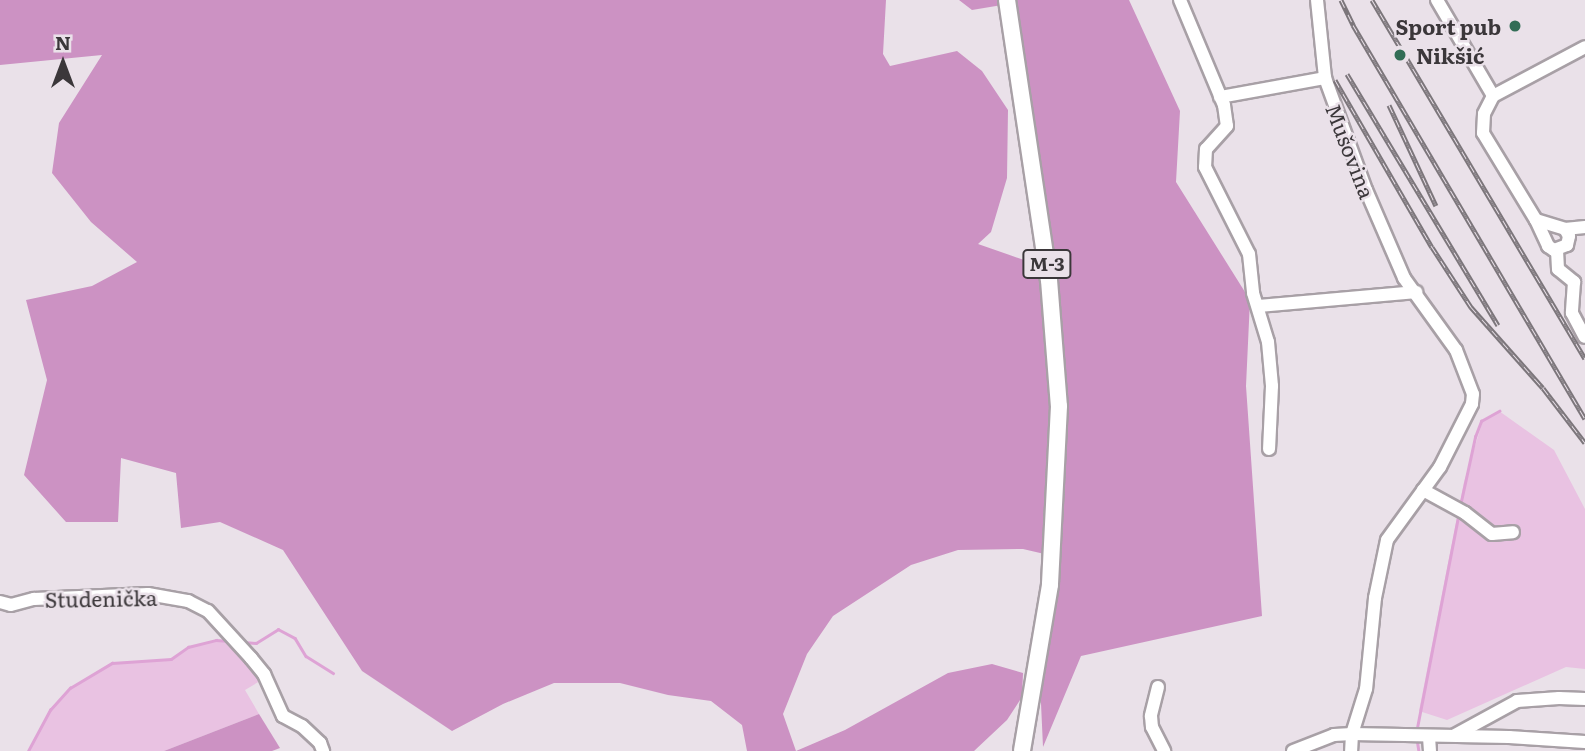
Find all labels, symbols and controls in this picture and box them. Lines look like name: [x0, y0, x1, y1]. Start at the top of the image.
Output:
place label: Sport pub: [1395, 13, 1501, 39]
marker: Sport pub: [1507, 18, 1523, 34]
north arrow: [28, 28, 98, 98]
text: N: [55, 28, 71, 56]
place label: Nikšić: [1416, 42, 1484, 68]
marker: Nikšić: [1390, 45, 1410, 65]
street label: Mušovina: [1321, 100, 1381, 202]
road number: M-3: [1021, 248, 1073, 280]
street label: Studenička: [44, 584, 158, 612]

